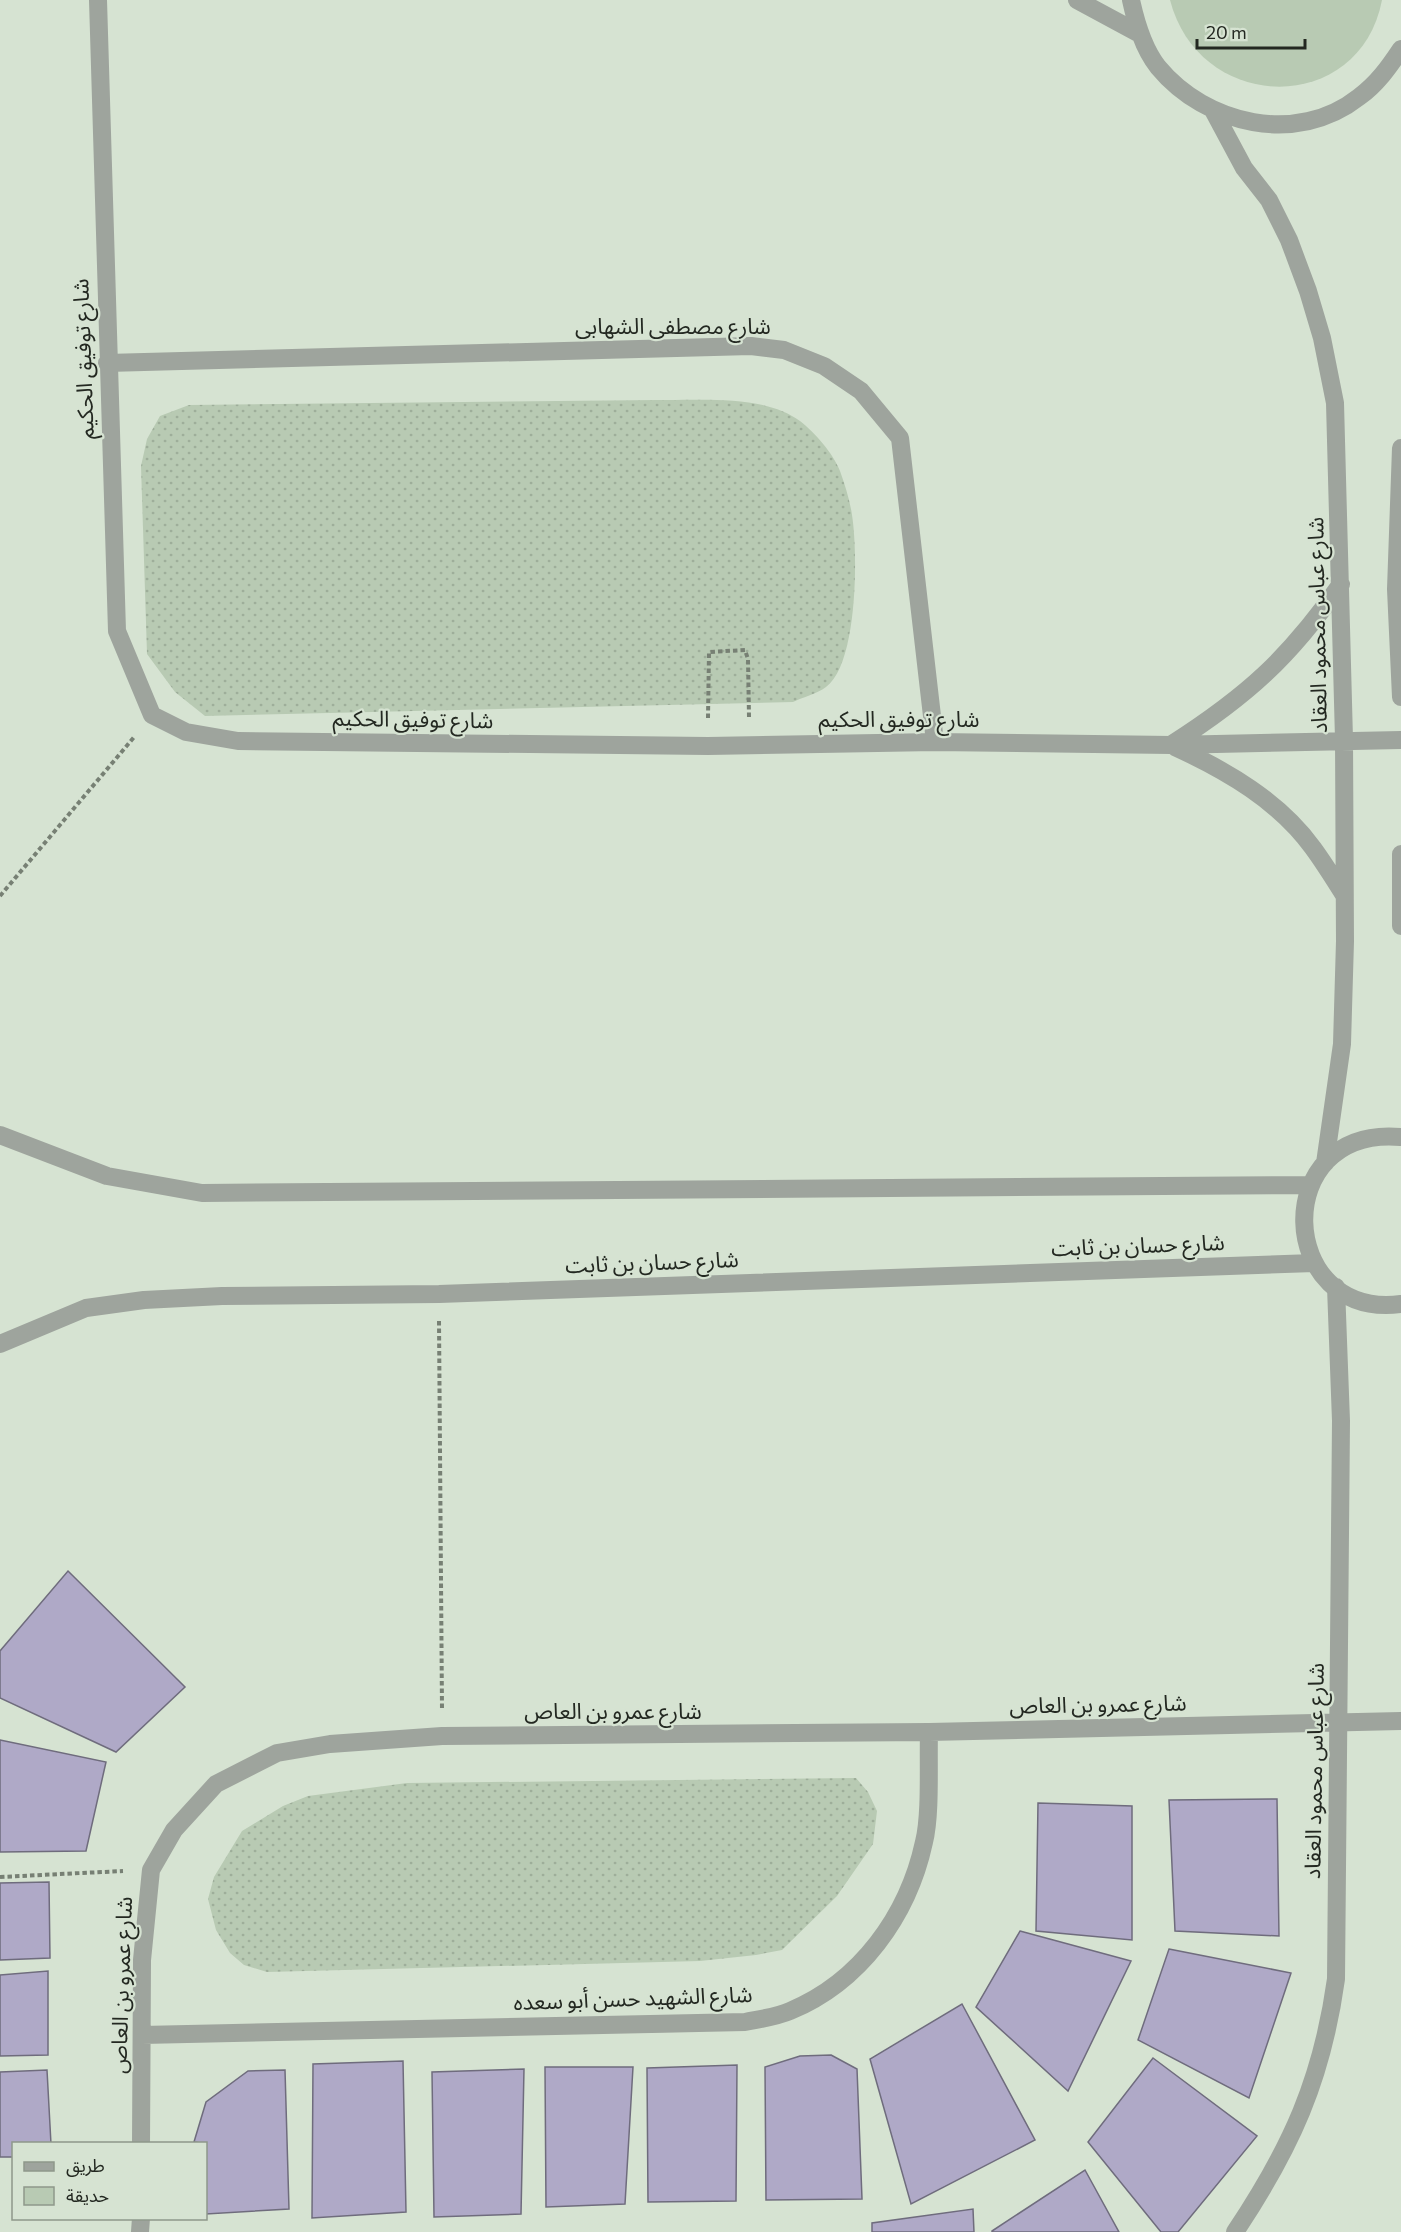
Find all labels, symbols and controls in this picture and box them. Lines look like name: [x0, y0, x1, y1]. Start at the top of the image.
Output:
scale bar: [1197, 12, 1305, 50]
text: 20 m: [1206, 21, 1247, 43]
street label: شارع توفيق الحكيم: [66, 278, 103, 440]
street label: شارع مصطفى الشهابى: [575, 312, 771, 343]
street label: شارع عباس محمود العقاد: [1301, 516, 1336, 733]
street label: شارع توفيق الحكيم: [332, 704, 494, 737]
street label: شارع توفيق الحكيم: [819, 705, 979, 736]
street label: شارع حسان بن ثابت: [1051, 1228, 1225, 1265]
street label: شارع حسان بن ثابت: [565, 1245, 739, 1282]
street label: شارع عباس محمود العقاد: [1298, 1663, 1333, 1880]
street label: شارع عمرو بن العاص: [1009, 1688, 1187, 1723]
street label: شارع عمرو بن العاص: [524, 1697, 702, 1728]
street label: شارع عمرو بن العاص: [104, 1896, 141, 2074]
street label: شارع الشهيد حسن أبو سعده: [513, 1980, 753, 2019]
legend: [12, 2142, 207, 2220]
text: طريق: [66, 2154, 105, 2177]
text: حديقة: [66, 2184, 109, 2206]

